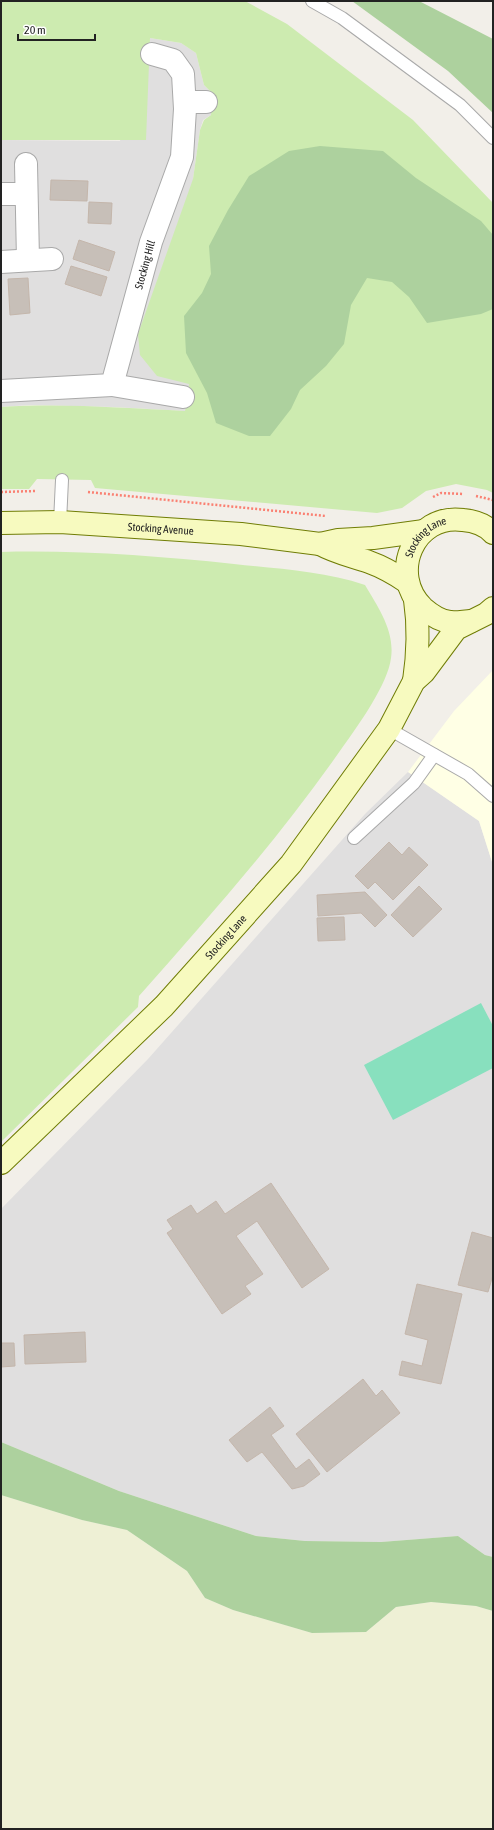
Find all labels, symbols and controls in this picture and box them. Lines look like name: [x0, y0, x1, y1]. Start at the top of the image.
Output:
scale bar: [18, 16, 95, 42]
text: 20 m: [24, 23, 46, 37]
street label: Stocking Hill: [132, 238, 157, 290]
street label: Stocking Lane: [403, 514, 447, 559]
street label: Stocking Avenue: [127, 521, 194, 537]
street label: Stocking Lane: [203, 912, 249, 962]

